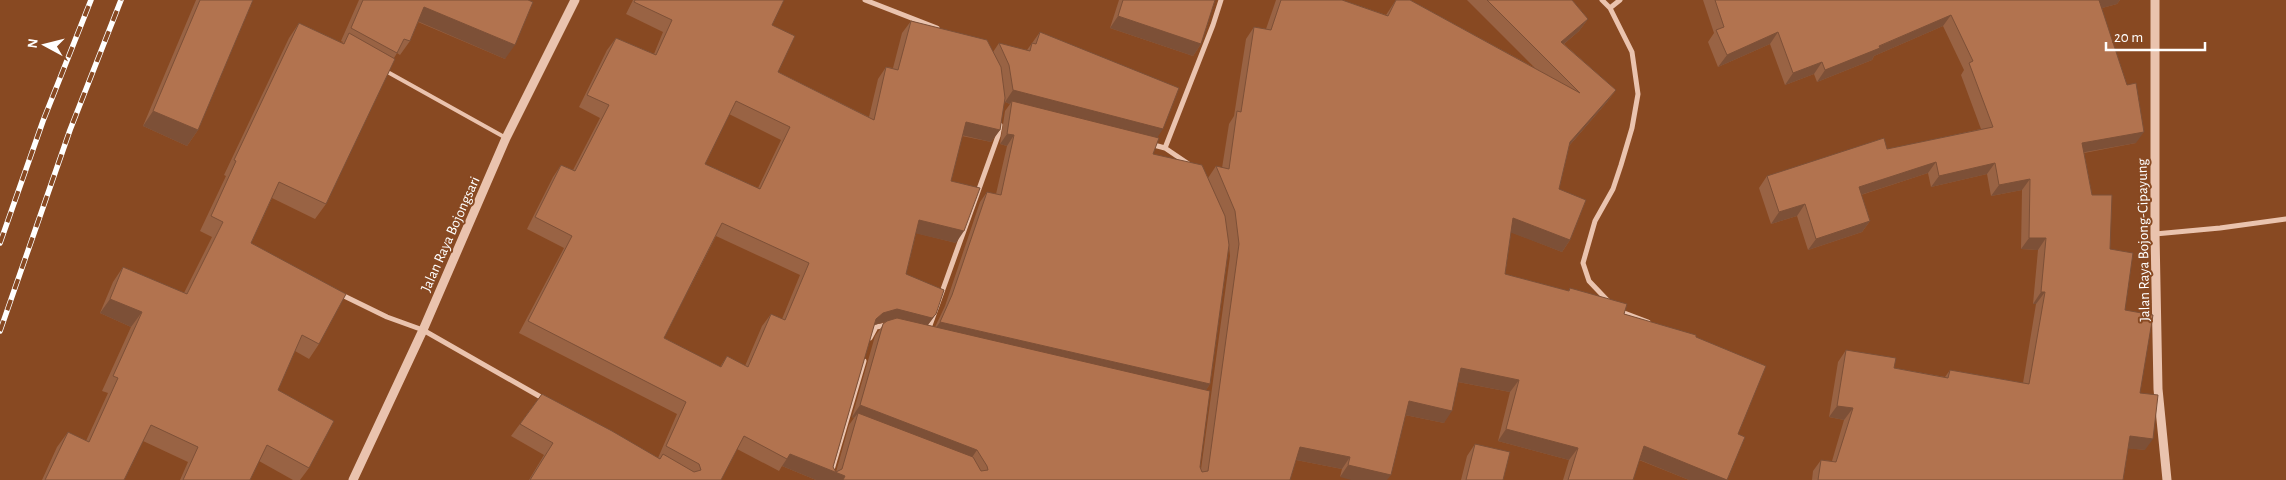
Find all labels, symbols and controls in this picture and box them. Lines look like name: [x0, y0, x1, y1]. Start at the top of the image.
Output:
north arrow: [20, 20, 70, 70]
scale bar: [2106, 20, 2205, 52]
text: 20 m: [2114, 30, 2143, 45]
text: N: [26, 38, 41, 49]
street label: Jalan Raya Bojong-Cipayung: [2135, 158, 2152, 322]
street label: Jalan Raya Bojongsari: [418, 174, 483, 294]

